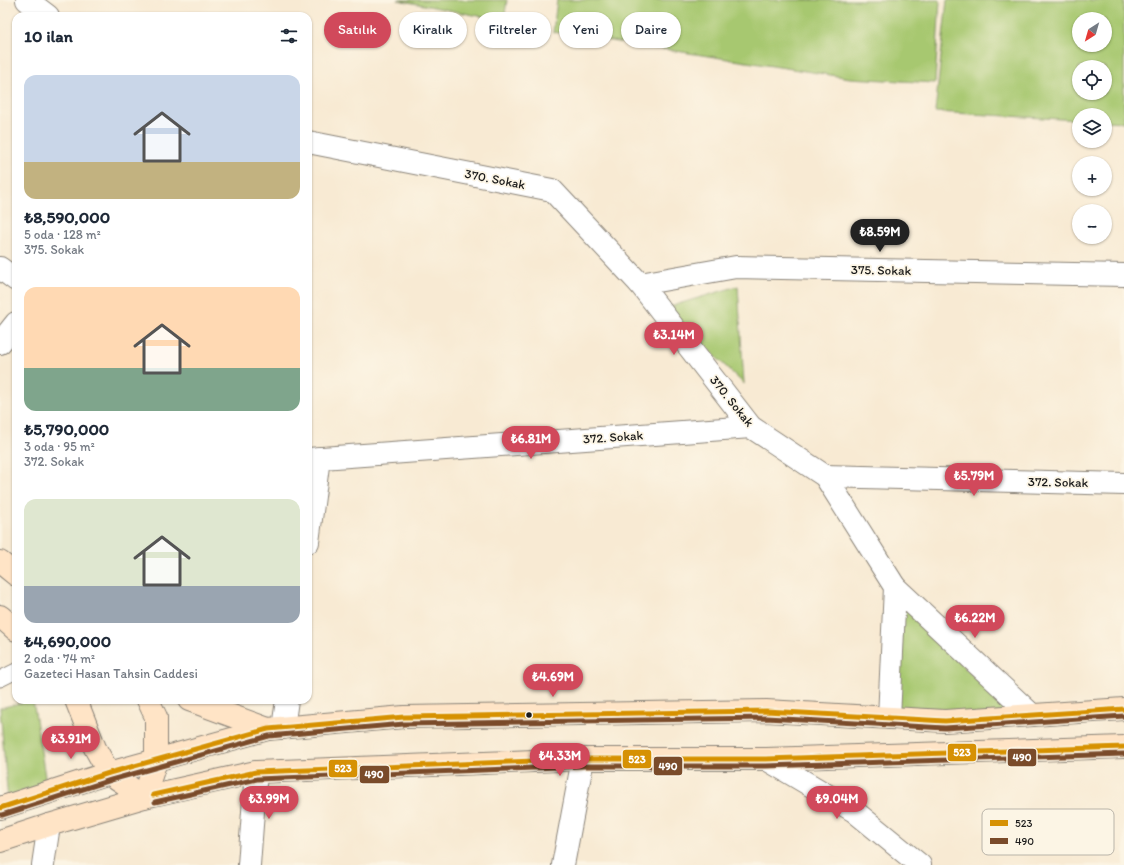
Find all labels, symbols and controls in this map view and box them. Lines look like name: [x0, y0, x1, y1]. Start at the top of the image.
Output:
chip: Satılık: [324, 12, 391, 48]
chip: Kiralık: [399, 12, 467, 48]
chip: Filtreler: [475, 12, 551, 48]
chip: Yeni: [559, 12, 613, 48]
chip: Daire: [621, 12, 681, 48]
north arrow: [1072, 12, 1112, 52]
map controls: [1072, 12, 1112, 244]
icon: filters: [278, 25, 300, 47]
text: 10 ilan: [24, 26, 73, 46]
button: locate: [1072, 60, 1112, 100]
icon: home: [126, 101, 198, 173]
button: layers: [1072, 108, 1112, 148]
button: +: [1072, 156, 1112, 196]
street label: 370. Sokak: [463, 166, 527, 192]
button: −: [1072, 204, 1112, 244]
text: ₺8,590,000: [24, 207, 110, 227]
pin: ₺8.59M: [847, 219, 913, 253]
text: ₺8.59M: [859, 224, 901, 239]
text: 5 oda · 128 m²: [24, 227, 101, 242]
text: 375. Sokak: [24, 242, 84, 257]
street label: 375. Sokak: [851, 262, 912, 278]
icon: home: [126, 313, 198, 385]
pin: ₺3.14M: [641, 322, 707, 356]
text: ₺3.14M: [653, 327, 695, 342]
street label: 370. Sokak: [707, 372, 757, 430]
text: ₺5,790,000: [24, 419, 109, 439]
pin: ₺6.81M: [498, 426, 564, 460]
street label: 372. Sokak: [582, 427, 644, 447]
text: ₺6.81M: [511, 431, 551, 446]
text: 3 oda · 95 m²: [24, 439, 95, 454]
text: 372. Sokak: [24, 454, 84, 469]
pin: ₺5.79M: [941, 463, 1007, 497]
text: ₺5.79M: [954, 468, 994, 483]
street label: 372. Sokak: [1028, 474, 1089, 490]
icon: home: [126, 525, 198, 597]
pin: ₺6.22M: [942, 605, 1008, 639]
text: ₺6.22M: [955, 610, 995, 625]
text: ₺4,690,000: [24, 631, 111, 651]
text: 2 oda · 74 m²: [24, 651, 95, 666]
pin: ₺4.69M: [520, 664, 586, 698]
text: Gazeteci Hasan Tahsin Caddesi: [24, 666, 198, 681]
text: ₺4.69M: [532, 669, 574, 684]
unlabelled marker: [524, 710, 534, 720]
pin: ₺3.91M: [38, 726, 104, 760]
text: ₺3.91M: [51, 731, 91, 746]
pin: ₺4.33M: [527, 743, 593, 777]
line badge: 523: [947, 743, 977, 762]
text: 523: [953, 746, 971, 759]
text: ₺4.33M: [539, 748, 581, 763]
line badge: 490: [1007, 748, 1037, 767]
line badge: 523: [622, 749, 652, 769]
text: 490: [1012, 751, 1032, 764]
text: 523: [628, 753, 646, 766]
line badge: 490: [653, 756, 683, 776]
line badge: 523: [328, 759, 358, 778]
text: 490: [658, 760, 678, 773]
text: 523: [334, 762, 352, 775]
line badge: 490: [359, 765, 390, 784]
text: 490: [364, 768, 384, 781]
pin: ₺3.99M: [236, 786, 302, 820]
pin: ₺9.04M: [804, 786, 870, 820]
text: ₺3.99M: [248, 791, 290, 806]
text: ₺9.04M: [815, 791, 859, 806]
legend: [982, 809, 1114, 855]
text: 523: [1015, 817, 1033, 830]
text: 490: [1015, 835, 1034, 848]

